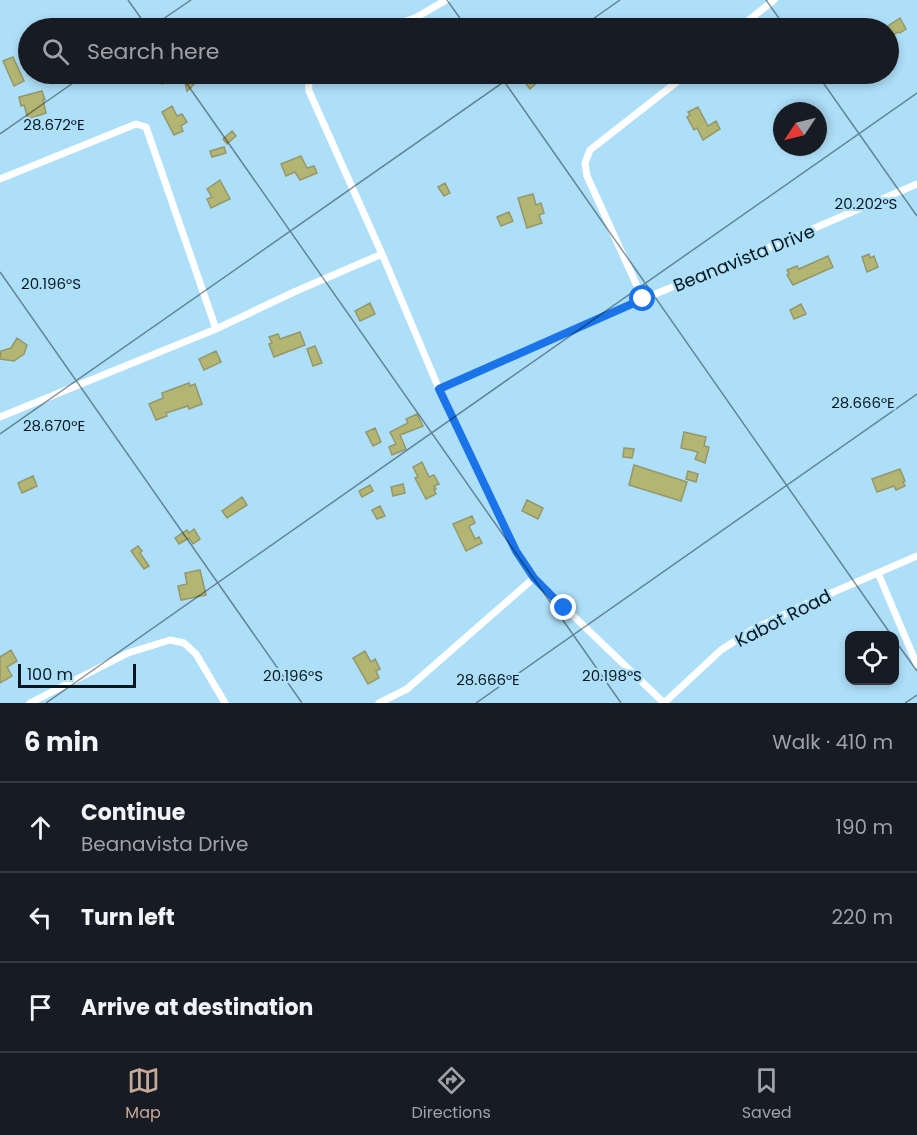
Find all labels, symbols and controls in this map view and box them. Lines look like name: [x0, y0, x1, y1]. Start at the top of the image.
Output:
search box: [18, 18, 899, 84]
icon: search: [39, 35, 72, 68]
text: Search here: [87, 36, 220, 67]
north arrow: [773, 102, 827, 156]
text: 28.672°E: [23, 114, 85, 135]
text: 20.202°S: [835, 193, 897, 214]
street label: Beanavista Drive: [669, 218, 819, 298]
text: 20.196°S: [21, 273, 81, 294]
route start: [629, 285, 655, 311]
text: 28.666°E: [831, 392, 895, 413]
text: 28.670°E: [23, 415, 85, 436]
street label: Kabot Road: [731, 583, 835, 653]
route end: [550, 594, 576, 620]
map controls: [845, 631, 899, 685]
button: locate: [845, 631, 899, 685]
scale bar: [18, 661, 136, 688]
text: 100 m: [27, 663, 73, 686]
text: 20.196°S: [263, 665, 323, 686]
text: 20.198°S: [582, 665, 642, 686]
text: 28.666°E: [456, 669, 520, 690]
text: 6 min: [24, 724, 99, 760]
text: Walk · 410 m: [772, 728, 893, 756]
text: Continue: [81, 797, 185, 828]
icon: ahead: [24, 811, 57, 844]
text: 190 m: [836, 813, 893, 841]
text: Beanavista Drive: [81, 830, 248, 858]
icon: left: [24, 901, 57, 934]
text: Turn left: [81, 902, 175, 933]
text: 220 m: [832, 903, 893, 931]
icon: arrive: [24, 991, 57, 1024]
text: Arrive at destination: [81, 992, 313, 1023]
tab: Map: [125, 1064, 161, 1125]
tab: Directions: [412, 1064, 491, 1125]
tab: Saved: [742, 1064, 792, 1125]

